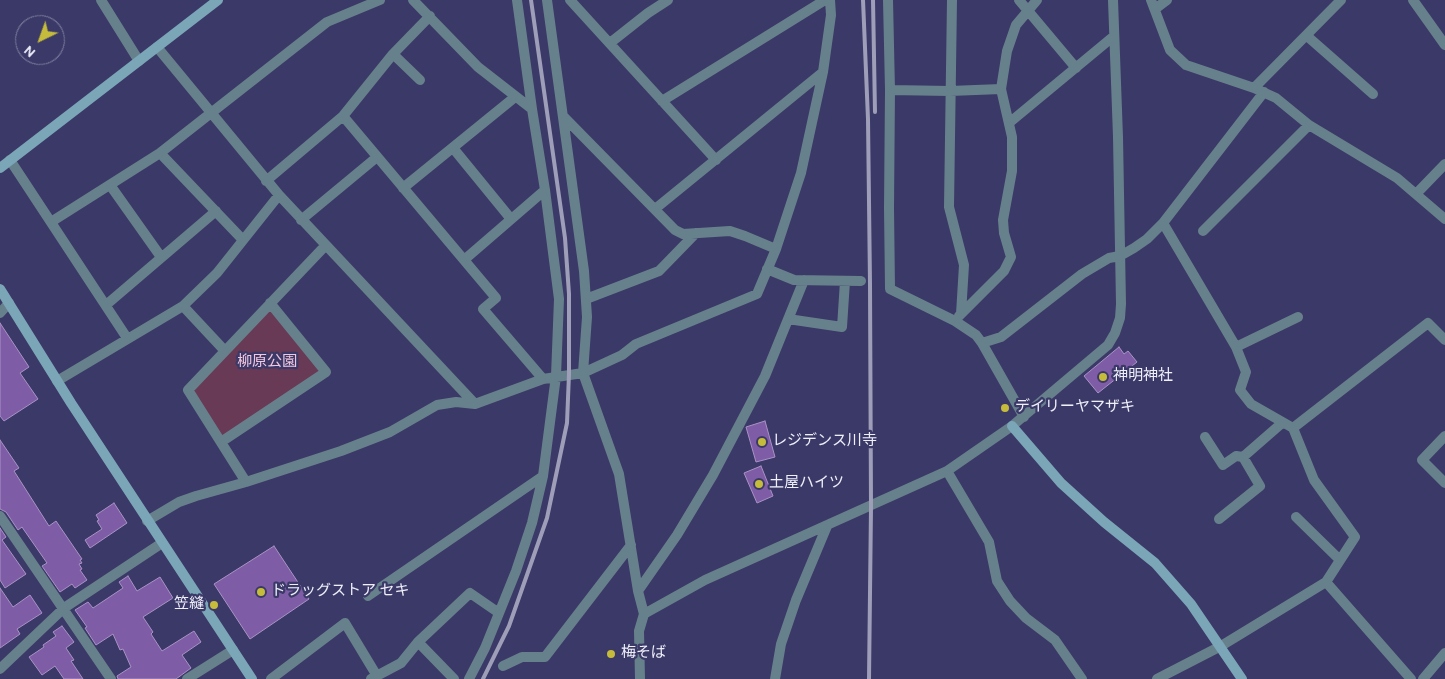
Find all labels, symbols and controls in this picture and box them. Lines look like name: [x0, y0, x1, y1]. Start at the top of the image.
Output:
north arrow: [15, 15, 65, 65]
text: N: [21, 41, 40, 60]
park label: 柳原公園: [237, 354, 297, 372]
place label: 神明神社: [1113, 368, 1173, 386]
marker: 神明神社: [1097, 371, 1109, 383]
place label: デイリーヤマザキ: [1015, 399, 1135, 417]
marker: デイリーヤマザキ: [999, 402, 1011, 414]
place label: レジデンス川寺: [772, 433, 877, 451]
marker: レジデンス川寺: [756, 436, 768, 448]
place label: 土屋ハイツ: [769, 475, 844, 493]
marker: 土屋ハイツ: [753, 478, 765, 490]
place label: ドラッグストア セキ: [271, 583, 410, 601]
marker: ドラッグストア セキ: [255, 586, 267, 598]
place label: 笠縫: [174, 596, 204, 614]
marker: 笠縫: [208, 599, 220, 611]
place label: 梅そば: [621, 645, 666, 663]
marker: 梅そば: [605, 648, 617, 660]

